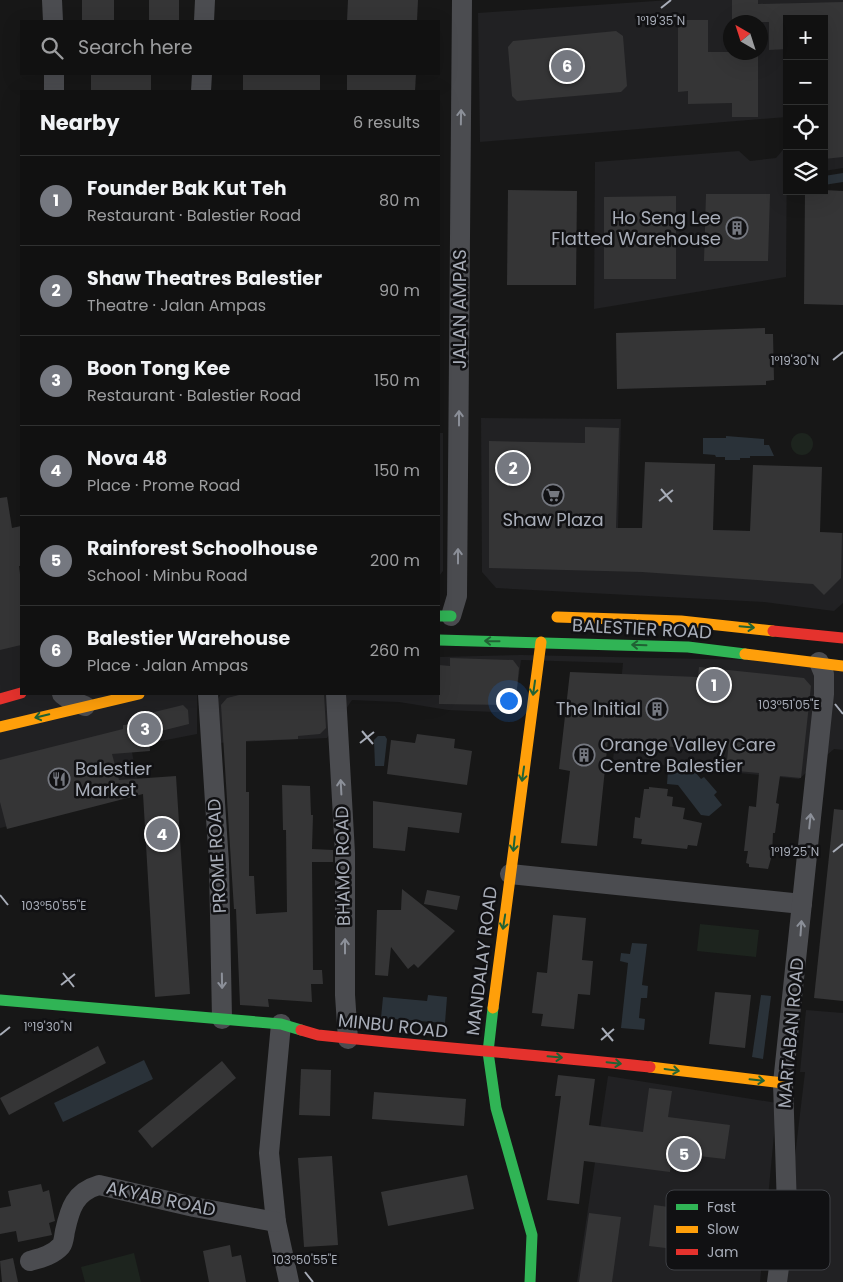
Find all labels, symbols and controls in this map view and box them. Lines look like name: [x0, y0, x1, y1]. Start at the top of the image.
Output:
text: 1°19'35"N: [637, 12, 685, 29]
north arrow: [723, 15, 768, 60]
map controls: [783, 15, 828, 195]
button: +: [783, 15, 828, 60]
search box: [20, 20, 440, 75]
icon: search: [38, 34, 66, 62]
text: Search here: [78, 34, 192, 61]
pin: 6: [551, 47, 583, 85]
button: −: [783, 60, 828, 105]
button: locate: [783, 105, 828, 150]
text: Nearby: [40, 108, 120, 137]
one-way arrow: [457, 110, 466, 126]
text: 6 results: [353, 111, 420, 134]
button: layers: [783, 150, 828, 195]
text: Founder Bak Kut Teh: [87, 175, 287, 202]
text: 1: [53, 189, 59, 212]
text: 80 m: [379, 189, 420, 212]
text: Restaurant · Balestier Road: [87, 204, 301, 227]
place label: Ho Seng Lee Flatted Warehouse: [551, 205, 721, 251]
building icon: Ho Seng Lee Flatted Warehouse: [725, 216, 749, 240]
street label: JALAN AMPAS: [447, 249, 472, 369]
text: Shaw Theatres Balestier: [87, 265, 322, 292]
text: 2: [51, 279, 61, 302]
text: 90 m: [379, 279, 420, 302]
text: Theatre · Jalan Ampas: [87, 294, 266, 317]
text: 1°19'30"N: [771, 352, 819, 369]
text: Boon Tong Kee: [87, 355, 230, 382]
text: 3: [51, 369, 61, 392]
text: 150 m: [374, 369, 420, 392]
text: Restaurant · Balestier Road: [87, 384, 301, 407]
one-way arrow: [454, 411, 464, 427]
text: Nova 48: [87, 445, 167, 472]
pin: 2: [497, 449, 529, 487]
text: 4: [51, 459, 61, 482]
text: 150 m: [374, 459, 420, 482]
text: Place · Prome Road: [87, 474, 240, 497]
supermarket icon: Shaw Plaza: [541, 483, 565, 507]
place label: Shaw Plaza: [502, 507, 604, 532]
text: Rainforest Schoolhouse: [87, 535, 318, 562]
one-way arrow: [453, 548, 463, 564]
text: 5: [51, 549, 61, 572]
text: 200 m: [370, 549, 420, 572]
text: School · Minbu Road: [87, 564, 248, 587]
street label: BALESTIER ROAD: [572, 612, 713, 645]
one-way arrow: [738, 622, 754, 632]
text: Balestier Warehouse: [87, 625, 290, 652]
one-way arrow: [485, 636, 501, 646]
text: 6: [51, 639, 61, 662]
text: 260 m: [370, 639, 420, 662]
one-way arrow: [631, 640, 648, 650]
text: Place · Jalan Ampas: [87, 654, 248, 677]
pin: 1: [698, 666, 730, 704]
one-way arrow: [529, 679, 539, 695]
your location: [496, 688, 522, 714]
place label: The Initial: [556, 696, 641, 721]
text: 103°51'05"E: [758, 696, 820, 713]
building icon: The Initial: [645, 697, 669, 721]
pin: 3: [129, 710, 161, 748]
one-way arrow: [35, 712, 51, 721]
place label: Orange Valley Care Centre Balestier: [600, 732, 776, 778]
building icon: Orange Valley Care Centre Balestier: [572, 743, 596, 767]
place label: Balestier Market: [75, 756, 152, 802]
one-way arrow: [517, 766, 527, 782]
restaurant icon: Balestier Market: [47, 767, 71, 791]
one-way arrow: [337, 780, 346, 796]
street label: PROME ROAD: [201, 798, 232, 914]
street label: BHAMO ROAD: [329, 806, 356, 926]
one-way arrow: [806, 813, 815, 829]
pin: 4: [146, 815, 178, 853]
one-way arrow: [509, 836, 518, 852]
text: 1°19'25"N: [771, 843, 819, 860]
street label: MANDALAY ROAD: [460, 885, 503, 1037]
text: 103°50'55"E: [21, 897, 87, 914]
one-way arrow: [499, 914, 509, 930]
one-way arrow: [796, 920, 805, 936]
one-way arrow: [340, 939, 350, 955]
street label: MARTABAN ROAD: [771, 957, 810, 1109]
one-way arrow: [217, 972, 227, 989]
street label: MINBU ROAD: [337, 1007, 449, 1044]
text: 1°19'30"N: [24, 1018, 72, 1035]
one-way arrow: [547, 1052, 563, 1062]
one-way arrow: [606, 1058, 622, 1068]
one-way arrow: [664, 1065, 680, 1075]
one-way arrow: [748, 1075, 764, 1085]
pin: 5: [668, 1135, 700, 1173]
street label: AKYAB ROAD: [104, 1175, 218, 1222]
legend: [666, 1190, 830, 1270]
text: Fast: [707, 1197, 736, 1217]
text: Slow: [707, 1219, 740, 1239]
text: Jam: [707, 1242, 738, 1262]
text: 103°50'55"E: [272, 1251, 338, 1268]

